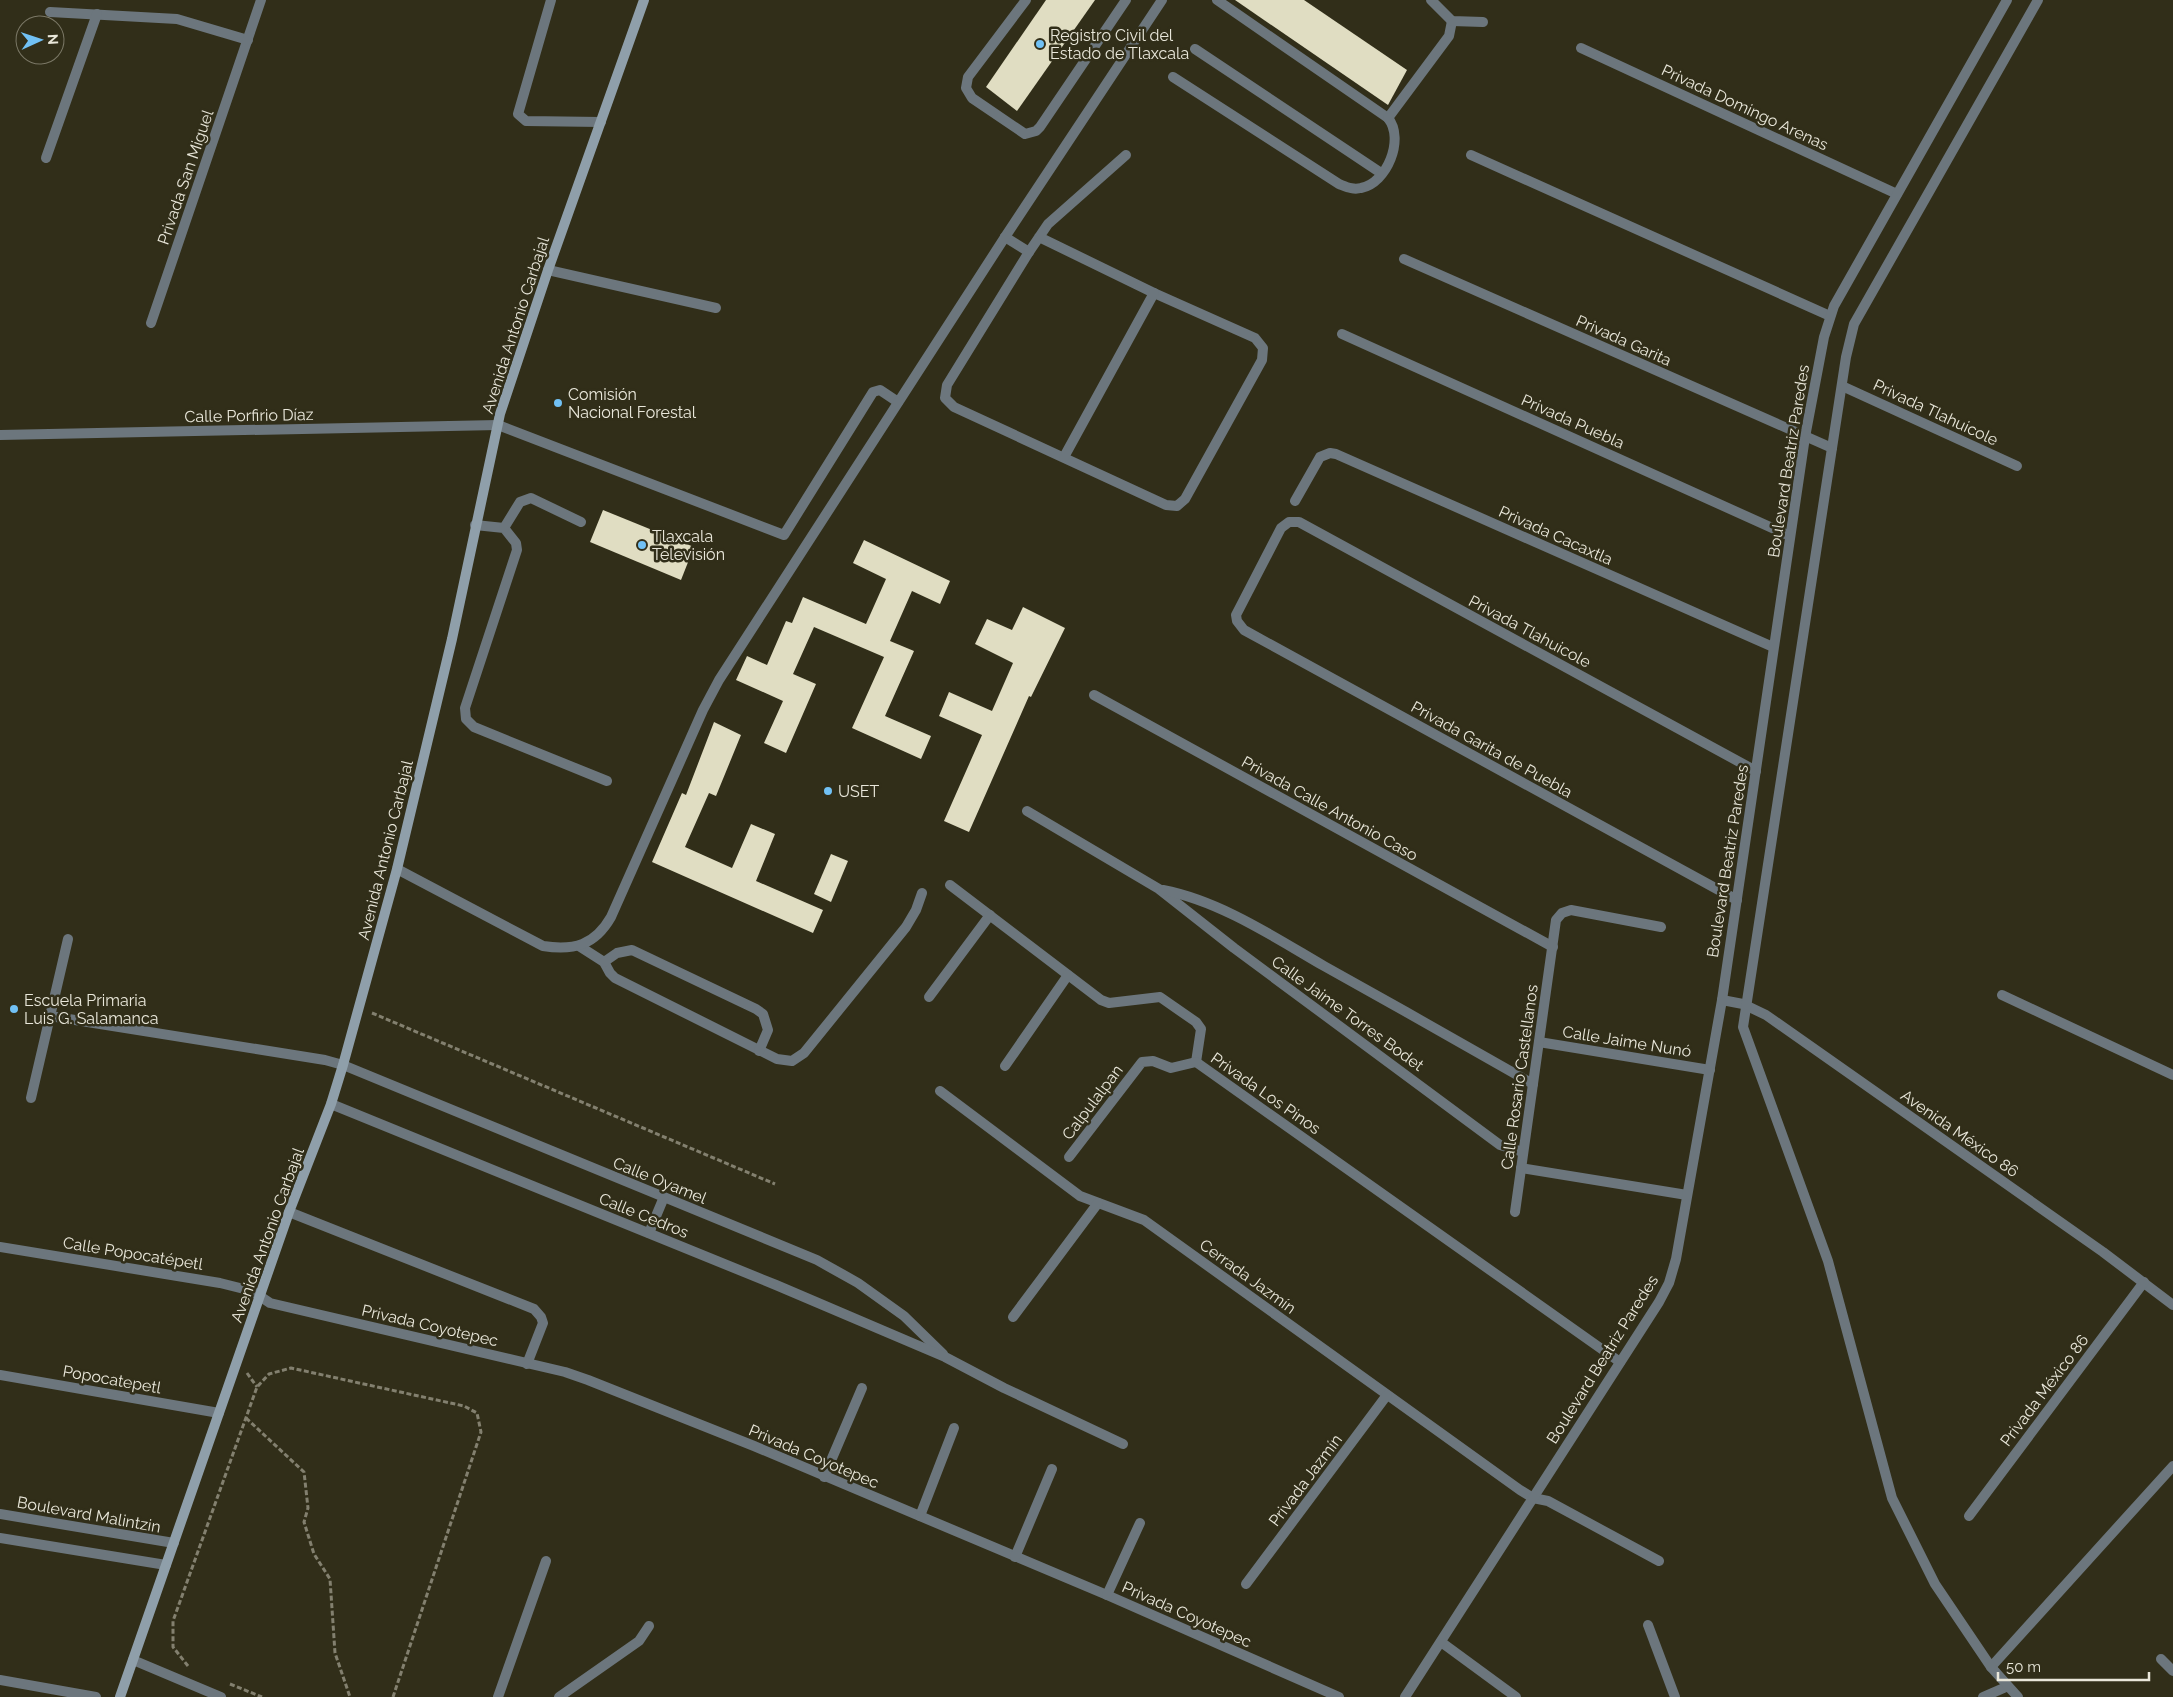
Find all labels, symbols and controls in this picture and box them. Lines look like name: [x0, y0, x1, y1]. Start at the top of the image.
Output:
north arrow: [15, 15, 65, 65]
place label: Registro Civil del Estado de Tlaxcala: [1050, 26, 1189, 63]
text: N: [45, 34, 61, 45]
marker: Registro Civil del Estado de Tlaxcala: [1034, 38, 1046, 50]
street label: Privada Domingo Arenas: [1658, 60, 1831, 155]
street label: Privada San Miguel: [153, 107, 218, 247]
street label: Avenida Antonio Carbajal: [478, 234, 553, 416]
street label: Privada Garita: [1573, 311, 1674, 370]
street label: Boulevard Beatriz Paredes: [1764, 363, 1813, 559]
street label: Privada Tlahuicole: [1870, 375, 2001, 450]
place label: Comisión Nacional Forestal: [568, 385, 697, 422]
street label: Privada Puebla: [1518, 390, 1627, 453]
marker: Comisión Nacional Forestal: [552, 397, 564, 409]
street label: Calle Porfirio Díaz: [184, 405, 314, 426]
street label: Privada Cacaxtla: [1496, 502, 1616, 569]
place label: Tlaxcala Televisión: [652, 527, 725, 564]
marker: Tlaxcala Televisión: [636, 539, 648, 551]
street label: Privada Tlahuicole: [1465, 591, 1594, 672]
street label: Privada Garita de Puebla: [1408, 697, 1576, 802]
street label: Privada Calle Antonio Caso: [1238, 752, 1421, 865]
street label: Avenida Antonio Carbajal: [354, 758, 417, 942]
street label: Boulevard Beatriz Paredes: [1703, 763, 1752, 959]
place label: USET: [838, 782, 880, 801]
marker: USET: [822, 785, 834, 797]
street label: Calle Jaime Torres Bodet: [1268, 952, 1428, 1075]
street label: Calle Rosario Castellanos: [1497, 983, 1542, 1171]
place label: Escuela Primaria Luis G. Salamanca: [24, 991, 158, 1028]
marker: Escuela Primaria Luis G. Salamanca: [8, 1003, 20, 1015]
street label: Calle Jaime Nunó: [1561, 1022, 1693, 1061]
street label: Privada Los Pinos: [1207, 1049, 1324, 1138]
street label: Calpulalpan: [1058, 1061, 1127, 1143]
street label: Avenida México 86: [1897, 1086, 2022, 1181]
street label: Avenida Antonio Carbajal: [227, 1144, 308, 1325]
street label: Calle Oyamel: [610, 1153, 710, 1208]
street label: Calle Cedros: [596, 1189, 692, 1242]
street label: Calle Popocatépetl: [62, 1233, 205, 1274]
street label: Cerrada Jazmín: [1196, 1235, 1300, 1318]
street label: Boulevard Beatriz Paredes: [1543, 1271, 1662, 1447]
street label: Privada Coyotepec: [360, 1301, 500, 1350]
street label: Privada México 86: [1996, 1331, 2093, 1450]
street label: Popocatepetl: [61, 1361, 163, 1398]
street label: Privada Coyotepec: [746, 1420, 882, 1493]
street label: Privada Jazmín: [1265, 1431, 1346, 1530]
street label: Boulevard Malintzin: [16, 1493, 162, 1536]
street label: Privada Coyotepec: [1119, 1577, 1255, 1652]
scale bar: [1998, 1650, 2149, 1682]
text: 50 m: [2006, 1658, 2041, 1676]

